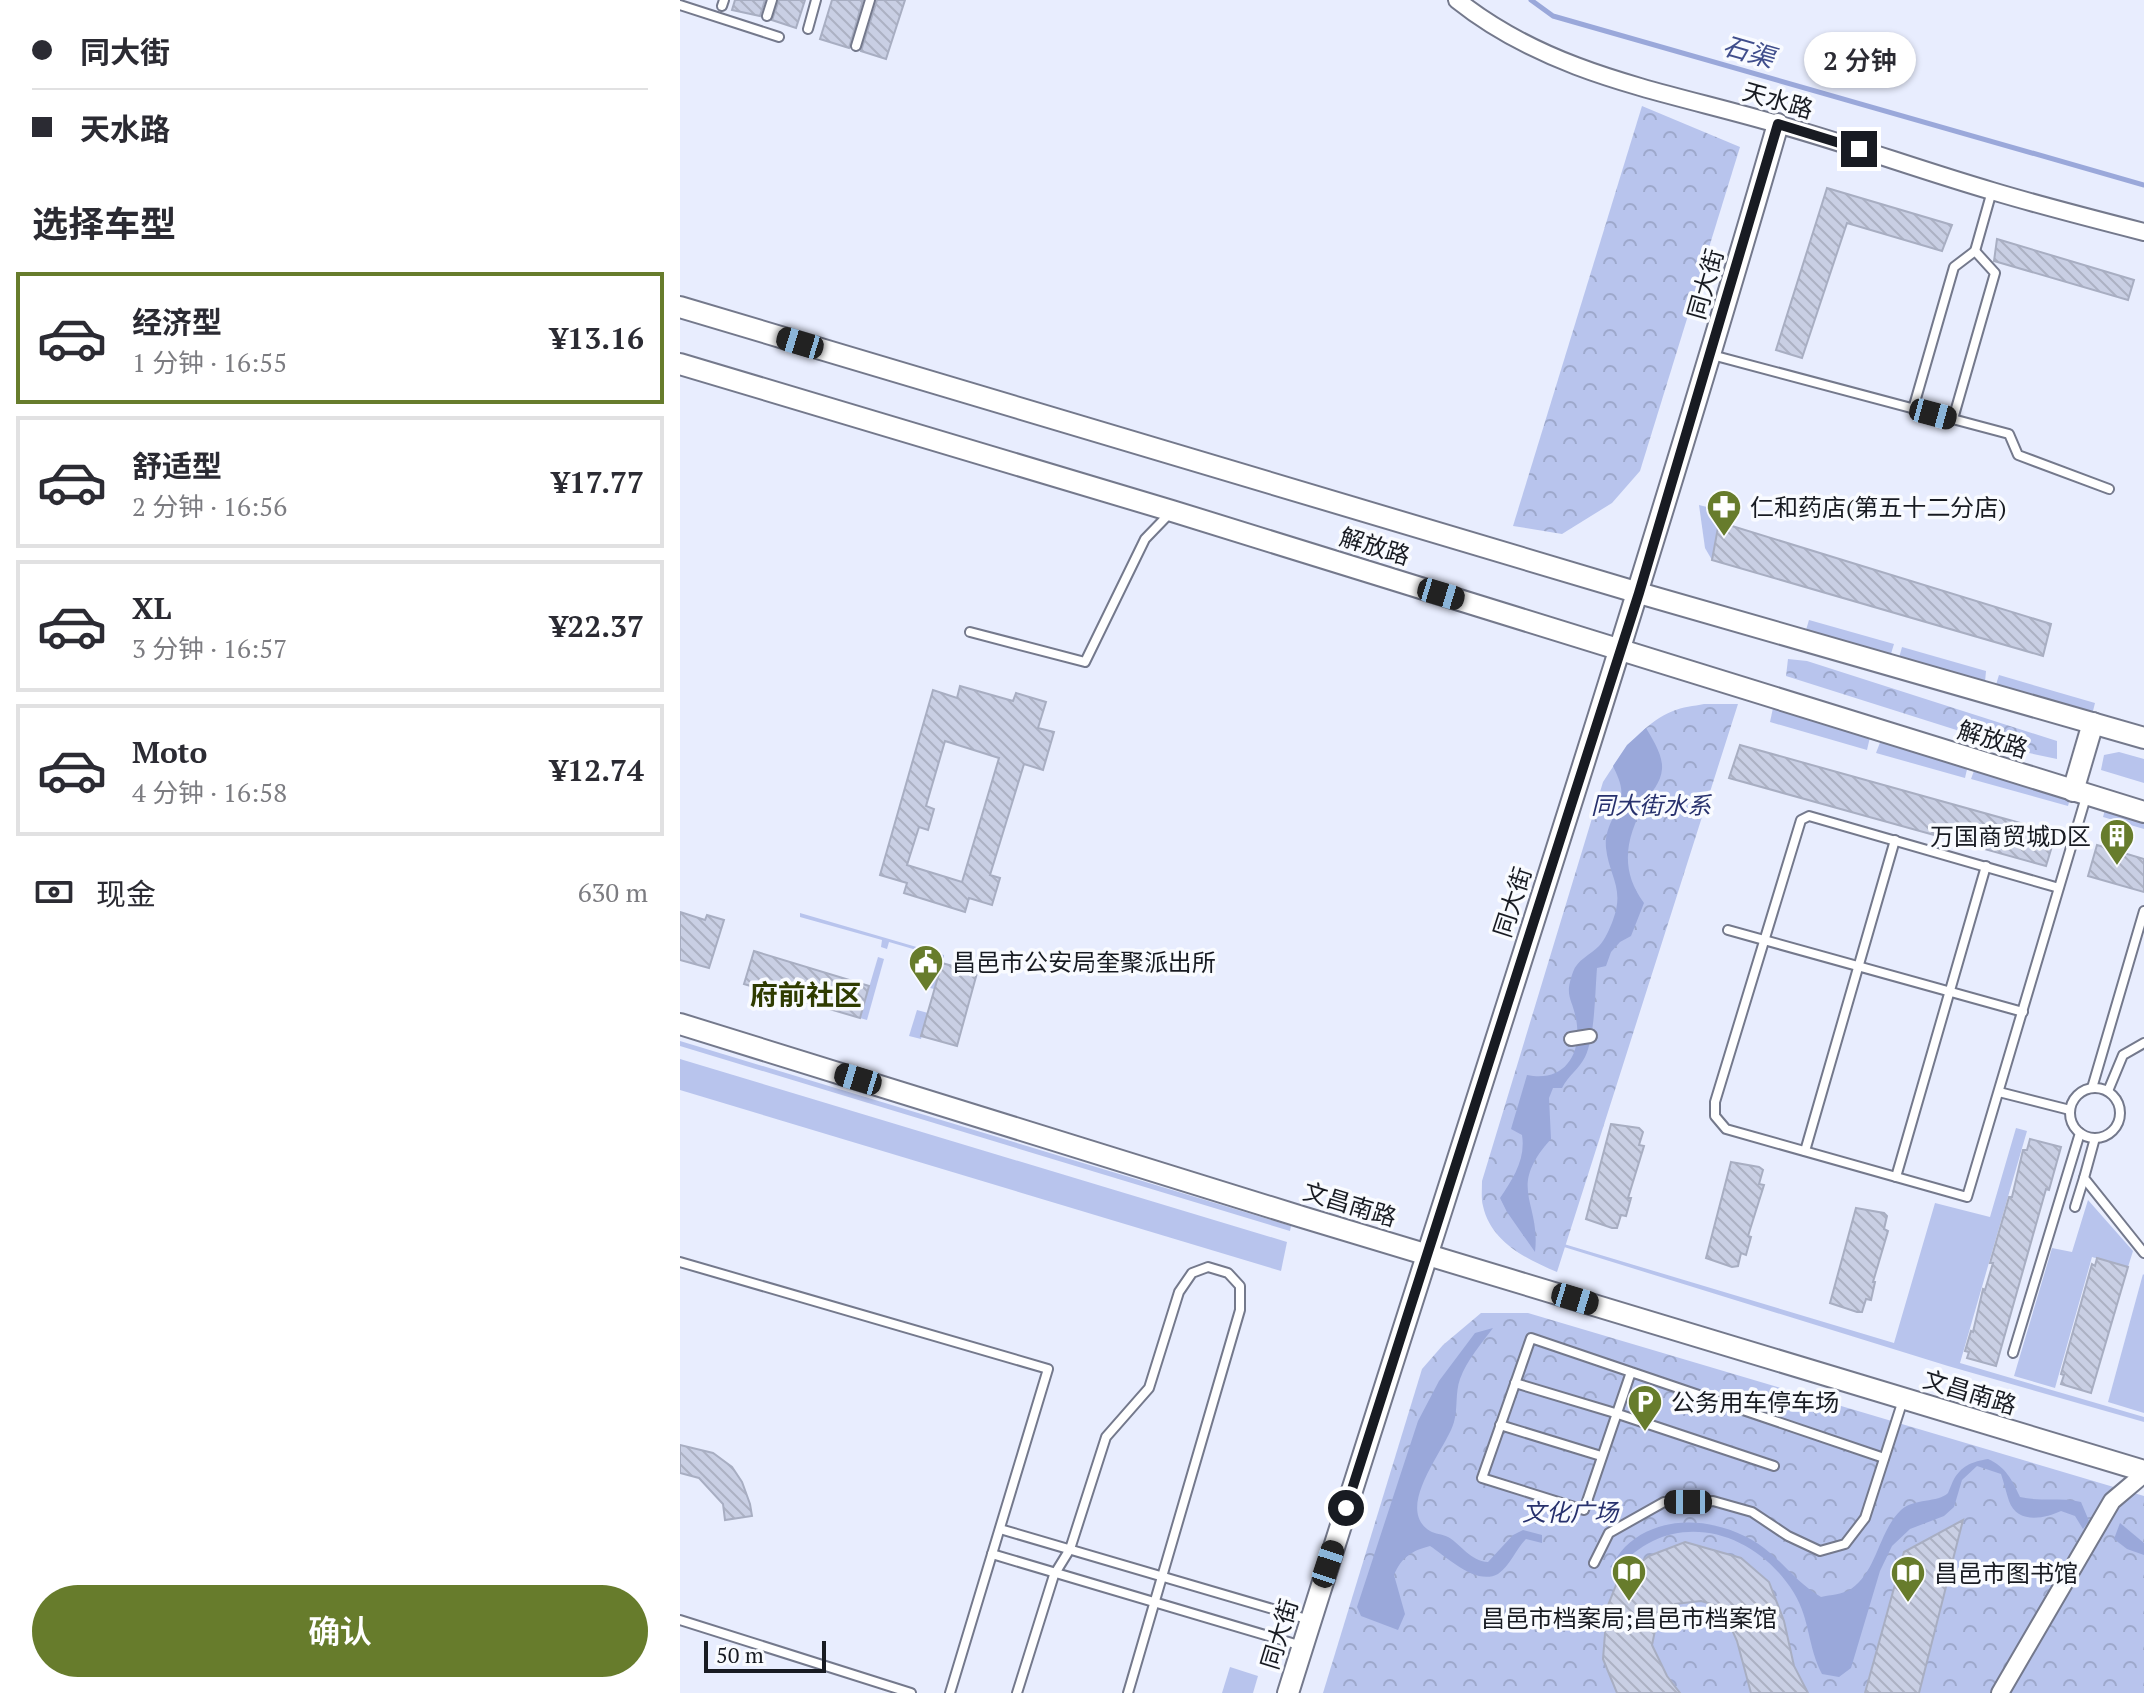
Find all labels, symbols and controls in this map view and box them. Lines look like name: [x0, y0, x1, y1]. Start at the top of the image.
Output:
water label: 石渠: [1719, 27, 1783, 76]
text: 同大街: [80, 32, 170, 72]
callout: 2 分钟: [1803, 33, 1915, 89]
text: 2 分钟: [1823, 43, 1897, 77]
street label: 天水路: [1739, 75, 1817, 125]
text: 天水路: [80, 109, 170, 149]
route end: [1841, 131, 1877, 167]
text: 选择车型: [32, 200, 176, 247]
street label: 同大街: [1680, 245, 1730, 323]
icon: car: [36, 302, 108, 374]
text: 经济型: [132, 302, 222, 342]
text: ¥13.16: [550, 318, 644, 358]
car: [774, 325, 826, 361]
text: 1 分钟 · 16:55: [132, 345, 287, 379]
car: [1907, 396, 1959, 432]
icon: car: [36, 446, 108, 518]
text: 舒适型: [132, 446, 222, 486]
text: ¥17.77: [552, 462, 644, 502]
pharmacy icon: 仁和药店(第五十二分店): [1705, 488, 1743, 538]
text: 2 分钟 · 16:56: [132, 489, 287, 523]
place label: 仁和药店(第五十二分店): [1750, 491, 2006, 523]
street label: 解放路: [1336, 520, 1414, 572]
car: [1415, 576, 1467, 612]
text: XL: [132, 588, 171, 628]
icon: car: [36, 590, 108, 662]
text: ¥22.37: [550, 606, 644, 646]
text: 3 分钟 · 16:57: [132, 631, 287, 665]
street label: 解放路: [1954, 713, 2032, 765]
text: Moto: [132, 732, 207, 772]
icon: car: [36, 734, 108, 806]
text: ¥12.74: [550, 750, 644, 790]
text: 4 分钟 · 16:58: [132, 775, 287, 809]
park label: 同大街水系: [1591, 789, 1713, 821]
building icon: 万国商贸城D区: [2098, 817, 2136, 867]
place label: 万国商贸城D区: [1930, 820, 2091, 852]
street label: 同大街: [1486, 863, 1538, 941]
icon: cash: [32, 870, 76, 914]
text: 现金: [96, 874, 156, 914]
text: 630 m: [578, 875, 648, 909]
public building icon: 昌邑市公安局奎聚派出所: [907, 943, 945, 993]
place label: 昌邑市公安局奎聚派出所: [952, 946, 1216, 978]
district label: 府前社区: [750, 976, 862, 1013]
car: [832, 1061, 884, 1097]
street label: 文昌南路: [1299, 1175, 1401, 1233]
car: [1549, 1281, 1601, 1317]
street label: 文昌南路: [1919, 1363, 2021, 1421]
parking icon: 公务用车停车场: [1626, 1383, 1664, 1433]
place label: 公务用车停车场: [1671, 1386, 1839, 1418]
route start: [1328, 1490, 1364, 1526]
car: [1664, 1490, 1712, 1514]
park label: 文化广场: [1522, 1496, 1620, 1528]
car: [1309, 1537, 1347, 1591]
library icon: 昌邑市档案局;昌邑市档案馆: [1610, 1553, 1648, 1603]
library icon: 昌邑市图书馆: [1889, 1554, 1927, 1604]
place label: 昌邑市图书馆: [1934, 1557, 2078, 1589]
button: 确认: [32, 1585, 648, 1677]
street label: 同大街: [1253, 1595, 1305, 1673]
place label: 昌邑市档案局;昌邑市档案馆: [1481, 1602, 1777, 1634]
scale bar: [704, 1637, 826, 1673]
text: 50 m: [716, 1640, 764, 1669]

